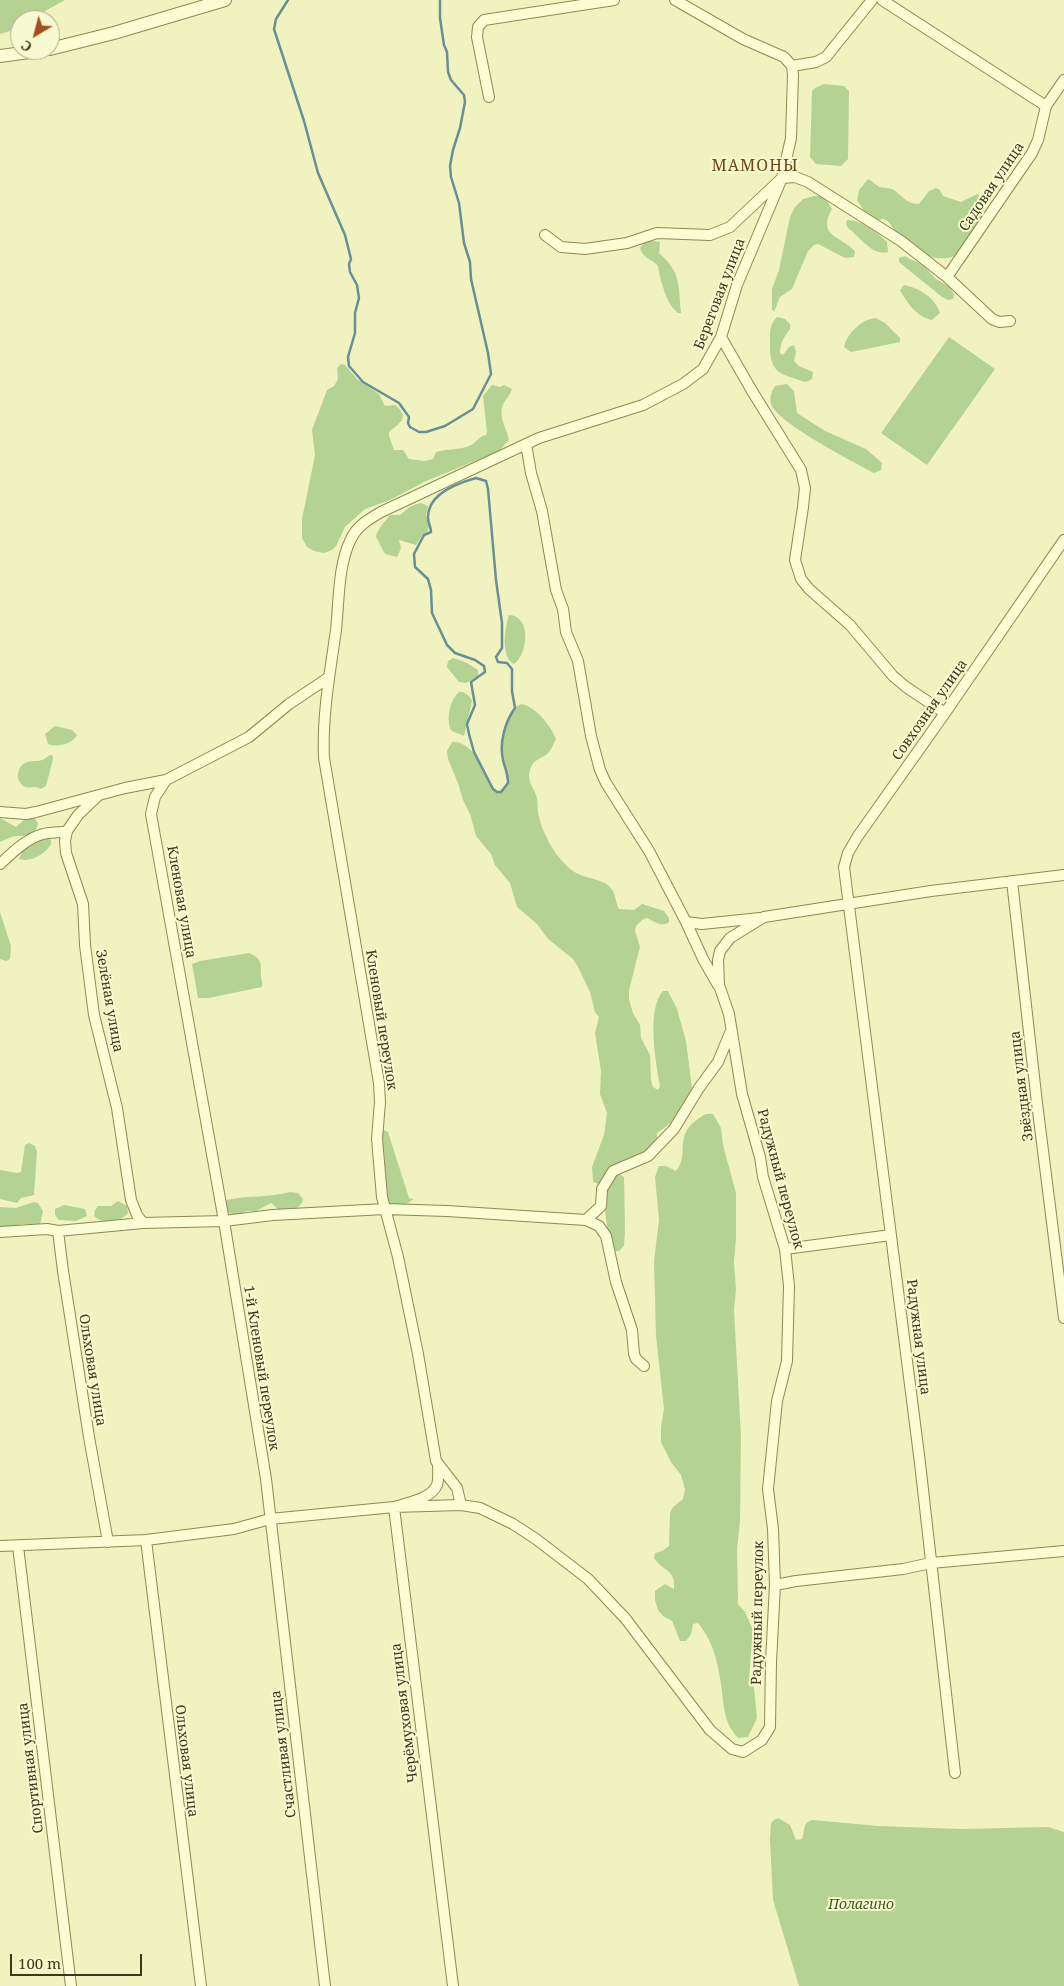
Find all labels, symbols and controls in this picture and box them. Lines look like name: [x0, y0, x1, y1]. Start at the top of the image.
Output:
north arrow: [10, 10, 60, 60]
text: С: [17, 36, 36, 57]
street label: Садовая улица: [956, 139, 1028, 235]
district label: МАМОНЫ: [711, 156, 799, 176]
street label: Береговая улица: [691, 236, 749, 352]
street label: Совхозная улица: [889, 656, 971, 764]
street label: Кленовая улица: [163, 844, 199, 960]
street label: Зелёная улица: [92, 948, 126, 1054]
street label: Кленовый переулок: [362, 949, 400, 1091]
street label: Звёздная улица: [1007, 1030, 1037, 1142]
street label: Радужный переулок: [753, 1107, 807, 1251]
street label: Радужная улица: [903, 1278, 933, 1396]
street label: 1-й Кленовый переулок: [240, 1284, 282, 1452]
street label: Ольховая улица: [75, 1313, 109, 1427]
street label: Радужный переулок: [748, 1541, 768, 1685]
street label: Черёмуховая улица: [388, 1642, 422, 1784]
street label: Счастливая улица: [268, 1689, 300, 1819]
street label: Спортивная улица: [15, 1702, 47, 1834]
street label: Ольховая улица: [171, 1704, 201, 1818]
park label: Полагино: [828, 1897, 894, 1913]
scale bar: [12, 1944, 145, 1976]
text: 100 m: [18, 1953, 61, 1973]

